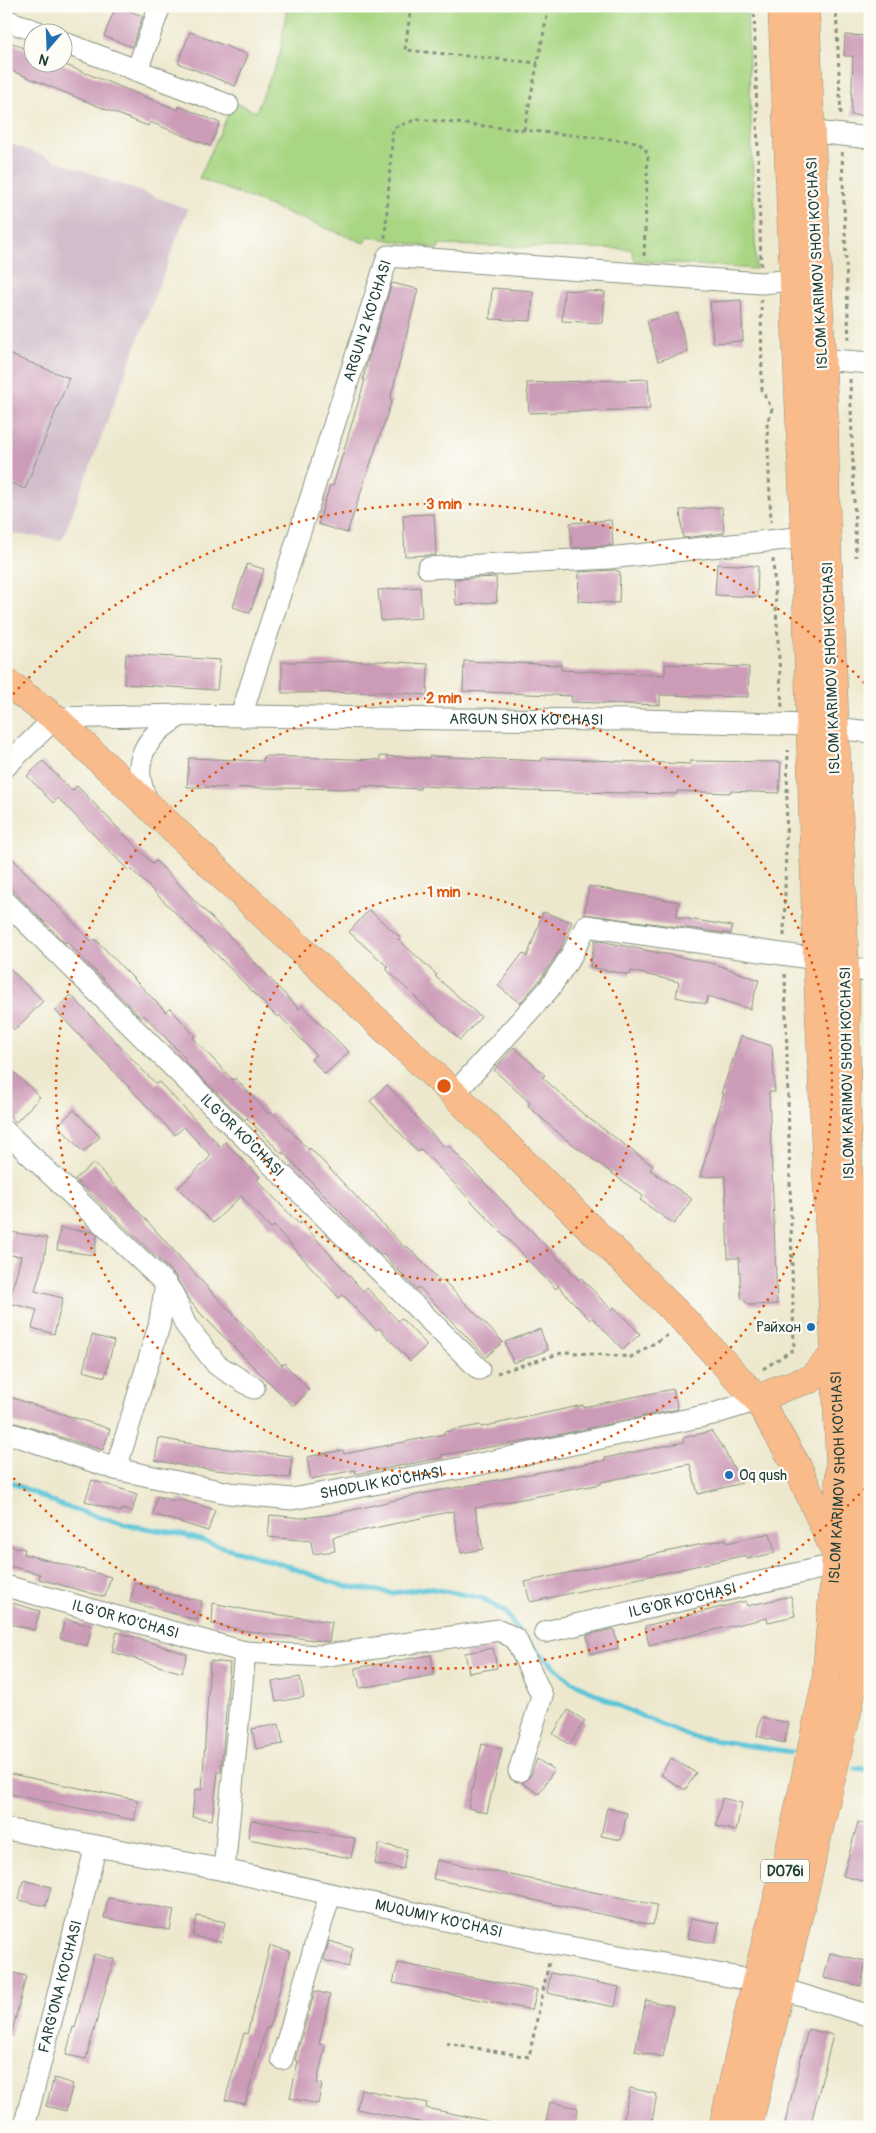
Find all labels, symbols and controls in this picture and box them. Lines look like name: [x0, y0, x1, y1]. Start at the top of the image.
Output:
north arrow: [22, 22, 72, 72]
text: N: [37, 50, 51, 69]
street label: ISLOM KARIMOV SHOH KO'CHASI: [802, 156, 833, 370]
street label: ARGUN 2 KO'CHASI: [340, 258, 396, 384]
text: 3 min: [426, 495, 462, 514]
street label: ISLOM KARIMOV SHOH KO'CHASI: [818, 561, 845, 775]
text: 2 min: [426, 689, 462, 708]
street label: ARGUN SHOX KO'CHASI: [449, 710, 604, 730]
text: 1 min: [427, 883, 461, 902]
street label: ISLOM KARIMOV SHOH KO'CHASI: [836, 966, 859, 1180]
centre of rings: [435, 1077, 453, 1095]
street label: ILG'OR KO'CHASI: [196, 1090, 288, 1181]
place label: Райхон: [756, 1318, 801, 1337]
marker: Райхон: [805, 1321, 817, 1333]
street label: ISLOM KARIMOV SHOH KO'CHASI: [825, 1370, 850, 1584]
street label: SHODLIK KO'CHASI: [318, 1462, 445, 1504]
place label: Oq qush: [739, 1466, 787, 1485]
marker: Oq qush: [723, 1469, 735, 1481]
street label: ILG'OR KO'CHASI: [627, 1579, 738, 1622]
street label: ILG'OR KO'CHASI: [70, 1596, 181, 1643]
road number: D076i: [761, 1860, 809, 1882]
street label: MUQUMIY KO'CHASI: [373, 1895, 504, 1942]
street label: FARG'ONA KO'CHASI: [34, 1918, 87, 2055]

